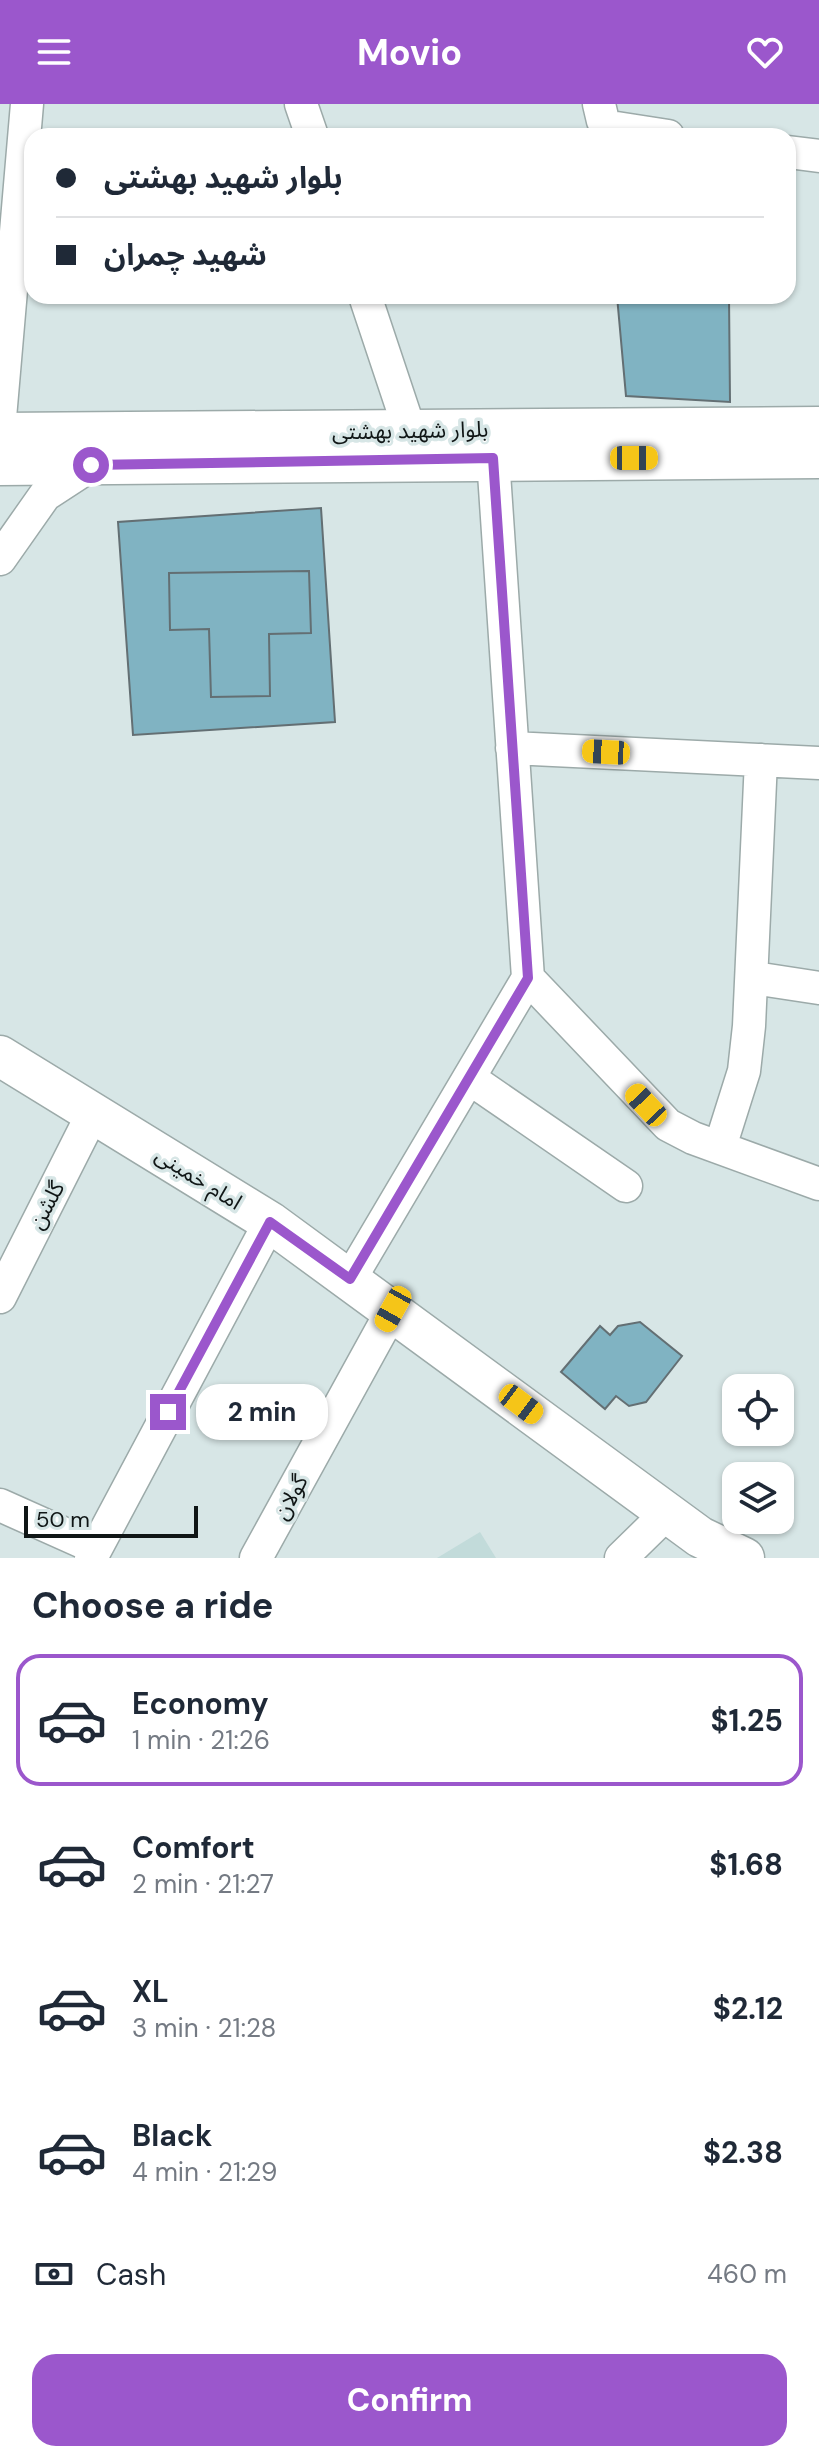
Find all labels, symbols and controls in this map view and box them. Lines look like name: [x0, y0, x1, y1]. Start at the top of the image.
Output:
text: Movio: [357, 29, 462, 76]
icon: menu: [32, 30, 76, 74]
icon: heart: [743, 30, 787, 74]
text: بلوار شهید بهشتی: [104, 158, 343, 197]
text: شهید چمران: [104, 235, 267, 274]
street label: بلوار شهید بهشتی: [332, 415, 488, 446]
car: [610, 446, 658, 470]
route start: [73, 447, 109, 483]
car: [581, 739, 631, 765]
car: [621, 1079, 671, 1131]
street label: امام خمینی: [149, 1140, 248, 1218]
street label: گلشن: [22, 1175, 72, 1234]
car: [371, 1282, 415, 1336]
map controls: [722, 1374, 794, 1534]
button: locate: [722, 1374, 794, 1446]
car: [495, 1380, 547, 1428]
callout: 2 min: [196, 1384, 328, 1440]
route end: [150, 1394, 186, 1430]
text: 2 min: [228, 1395, 296, 1429]
button: layers: [722, 1462, 794, 1534]
street label: گولان: [266, 1469, 315, 1525]
scale bar: [24, 1502, 198, 1538]
text: 50 m: [36, 1505, 90, 1534]
text: Choose a ride: [32, 1582, 273, 1629]
icon: car: [36, 1684, 108, 1756]
text: Economy: [132, 1684, 269, 1723]
text: $1.25: [710, 1701, 783, 1740]
text: 1 min · 21:26: [132, 1723, 270, 1757]
icon: car: [36, 1828, 108, 1900]
text: Comfort: [132, 1828, 255, 1867]
text: $1.68: [709, 1845, 783, 1884]
text: 2 min · 21:27: [132, 1867, 274, 1901]
icon: car: [36, 1972, 108, 2044]
text: XL: [132, 1972, 169, 2011]
text: $2.12: [713, 1989, 783, 2028]
text: 3 min · 21:28: [132, 2011, 276, 2045]
icon: car: [36, 2116, 108, 2188]
text: Black: [132, 2116, 212, 2155]
text: $2.38: [703, 2133, 783, 2172]
text: 4 min · 21:29: [132, 2155, 277, 2189]
icon: cash: [32, 2252, 76, 2296]
text: Cash: [96, 2255, 166, 2294]
text: 460 m: [707, 2257, 787, 2291]
button: Confirm: [32, 2354, 787, 2446]

